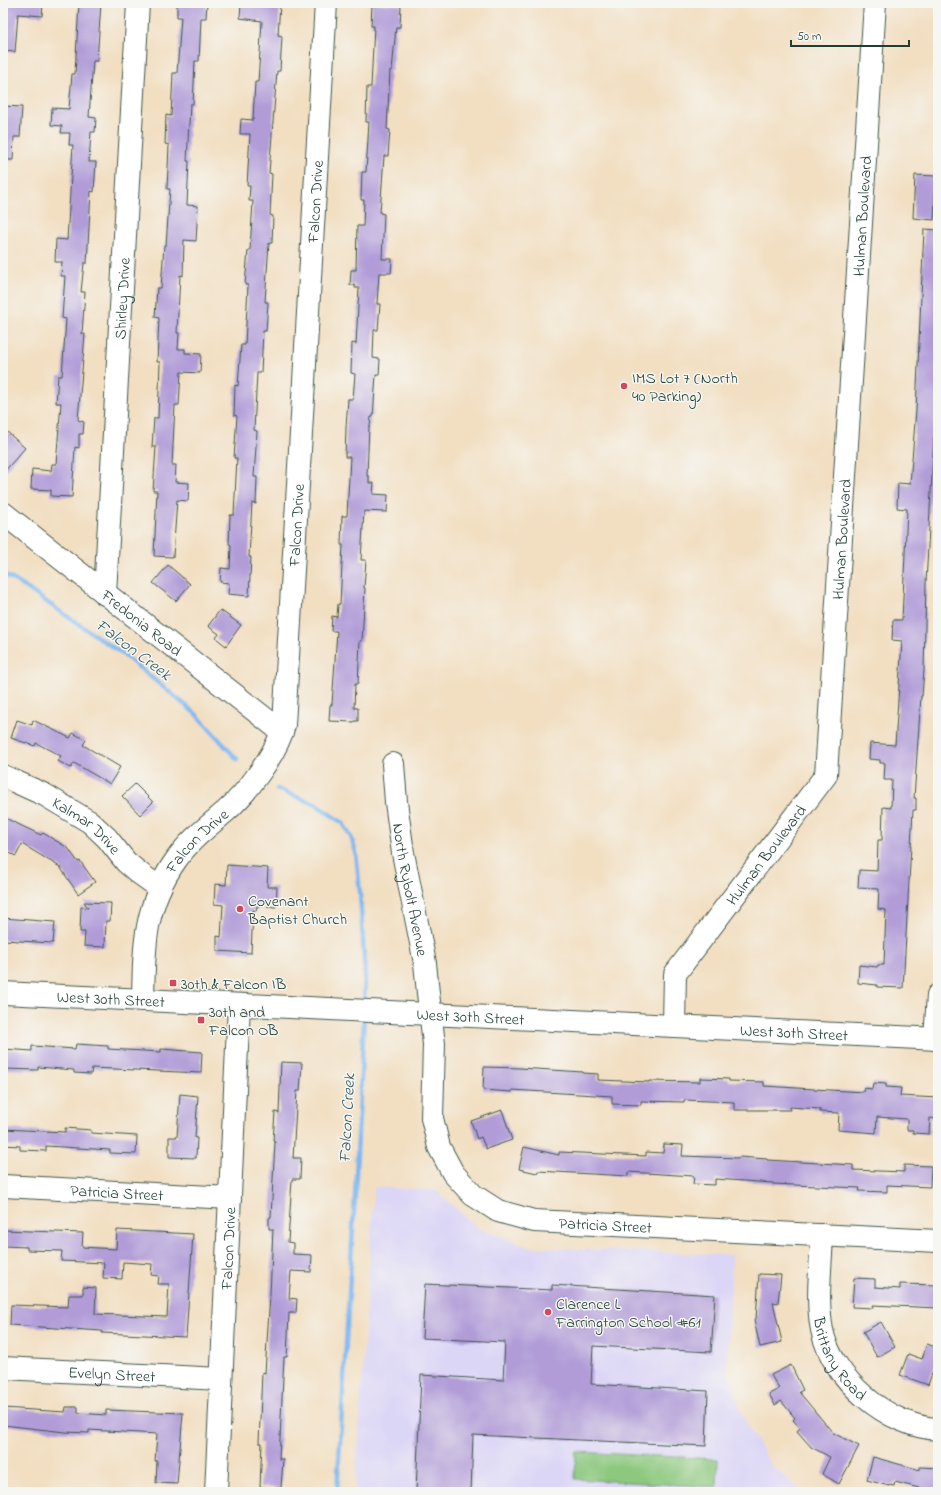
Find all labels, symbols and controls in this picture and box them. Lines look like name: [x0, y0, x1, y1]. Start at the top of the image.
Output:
scale bar: [791, 22, 909, 48]
text: 50 m: [797, 28, 821, 46]
street label: Hulman Boulevard: [848, 155, 879, 277]
street label: Falcon Drive: [302, 159, 331, 244]
street label: Shirley Drive: [109, 256, 138, 340]
place label: IMS Lot 7 (North 40 Parking): [632, 367, 738, 409]
marker: IMS Lot 7 (North 40 Parking): [619, 381, 629, 391]
street label: Hulman Boulevard: [827, 478, 859, 601]
street label: Falcon Drive: [283, 482, 312, 568]
street label: Fredonia Road: [95, 584, 186, 663]
water label: Falcon Creek: [90, 613, 178, 688]
street label: Kalmar Drive: [47, 792, 126, 861]
street label: Hulman Boulevard: [721, 800, 813, 911]
street label: Falcon Drive: [160, 803, 235, 879]
street label: North Rybolt Avenue: [385, 822, 434, 960]
place label: Covenant Baptist Church: [247, 890, 347, 932]
marker: Covenant Baptist Church: [235, 904, 245, 914]
place label: 30th & Falcon IB: [181, 973, 287, 997]
marker: 30th & Falcon IB: [168, 978, 178, 988]
street label: West 30th Street: [56, 986, 166, 1015]
place label: 30th and Falcon OB: [208, 1001, 278, 1043]
street label: West 30th Street: [416, 1003, 526, 1033]
marker: 30th and Falcon OB: [196, 1015, 206, 1025]
street label: West 30th Street: [739, 1019, 849, 1049]
water label: Falcon Creek: [333, 1071, 362, 1163]
street label: Patricia Street: [70, 1180, 165, 1208]
street label: Falcon Drive: [216, 1206, 243, 1291]
street label: Patricia Street: [558, 1212, 653, 1241]
place label: Clarence L Farrington School #61: [555, 1293, 701, 1335]
marker: Clarence L Farrington School #61: [543, 1307, 553, 1317]
street label: Brittany Road: [806, 1315, 871, 1407]
street label: Evelyn Street: [68, 1361, 157, 1390]

